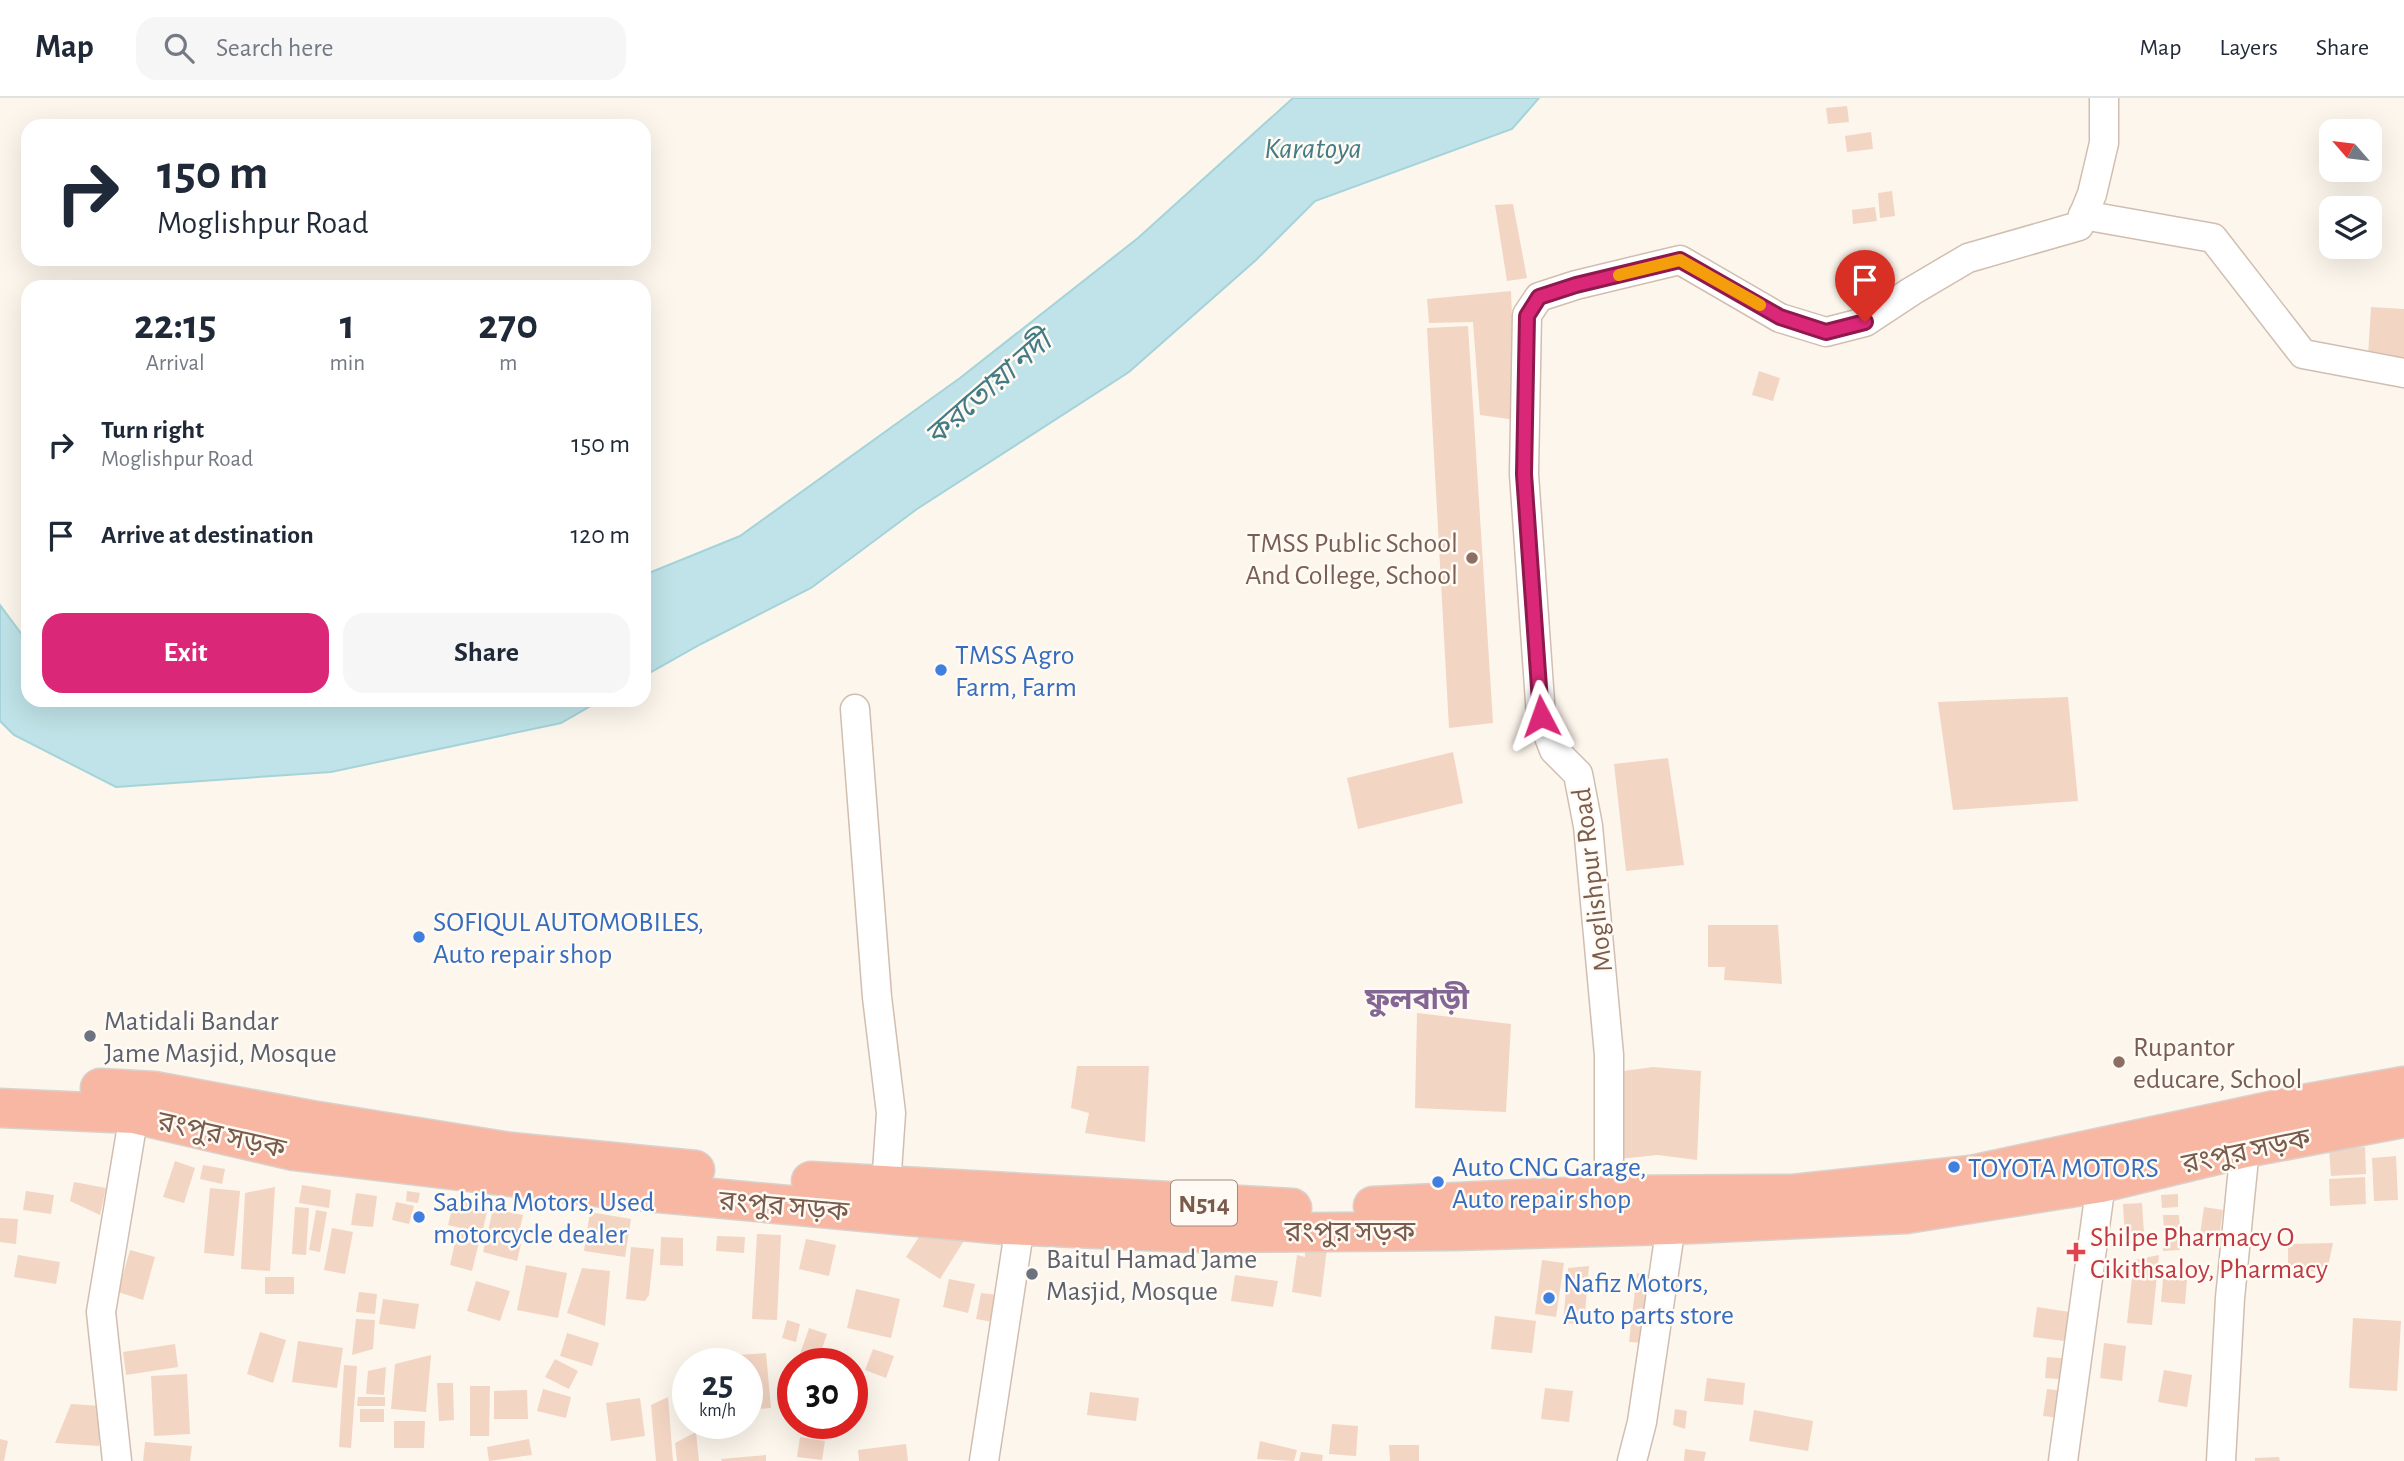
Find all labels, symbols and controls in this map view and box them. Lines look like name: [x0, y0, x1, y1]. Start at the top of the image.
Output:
search box: [136, 17, 626, 80]
icon: search: [160, 29, 198, 67]
text: Map: [35, 31, 94, 64]
text: Search here: [216, 35, 334, 61]
text: Map: [2139, 36, 2181, 60]
text: Layers: [2219, 36, 2278, 60]
text: Share: [2316, 36, 2369, 60]
north arrow: [2319, 119, 2382, 182]
map controls: [2319, 119, 2382, 259]
water label: Karatoya: [1264, 134, 1362, 164]
icon: right: [42, 147, 133, 238]
text: 150 m: [157, 149, 268, 198]
button: layers: [2319, 196, 2382, 259]
text: Moglishpur Road: [157, 207, 369, 239]
pin: [1835, 250, 1895, 322]
icon: arrive: [1846, 261, 1884, 299]
text: 22:15: [134, 304, 216, 346]
text: 1: [340, 304, 355, 346]
text: 270: [478, 304, 538, 346]
water label: করতোয়া নদী: [917, 320, 1061, 451]
text: Arrival: [146, 352, 205, 375]
text: min: [329, 352, 365, 375]
text: m: [499, 352, 517, 375]
text: Turn right: [101, 417, 204, 443]
icon: right: [42, 426, 80, 464]
text: 150 m: [571, 431, 630, 457]
text: Moglishpur Road: [101, 448, 253, 471]
icon: arrive: [42, 517, 80, 555]
text: Arrive at destination: [101, 522, 314, 548]
text: 120 m: [570, 522, 630, 548]
place label: TMSS Public School And College, School: [1245, 530, 1458, 590]
marker: TMSS Public School And College, School: [1464, 550, 1480, 566]
button: Exit: [42, 613, 329, 693]
button: Share: [343, 613, 630, 693]
place label: TMSS Agro Farm, Farm: [955, 642, 1077, 702]
marker: TMSS Agro Farm, Farm: [933, 662, 949, 678]
position arrow: [1504, 679, 1578, 753]
street label: Moglishpur Road: [1568, 786, 1618, 973]
place label: SOFIQUL AUTOMOBILES, Auto repair shop: [433, 909, 704, 969]
marker: SOFIQUL AUTOMOBILES, Auto repair shop: [411, 929, 427, 945]
district label: ফুলবাড়ী: [1364, 981, 1470, 1017]
place label: Matidali Bandar Jame Masjid, Mosque: [104, 1008, 337, 1068]
marker: Matidali Bandar Jame Masjid, Mosque: [82, 1028, 98, 1044]
place label: Rupantor educare, School: [2133, 1034, 2302, 1094]
marker: Rupantor educare, School: [2111, 1054, 2127, 1070]
street label: রংপুর সড়ক: [154, 1107, 289, 1165]
street label: রংপুর সড়ক: [2179, 1125, 2314, 1180]
place label: Auto CNG Garage, Auto repair shop: [1452, 1154, 1646, 1214]
place label: TOYOTA MOTORS: [1968, 1155, 2159, 1183]
marker: TOYOTA MOTORS: [1946, 1159, 1962, 1175]
marker: Auto CNG Garage, Auto repair shop: [1430, 1174, 1446, 1190]
road number: N514: [1171, 1180, 1237, 1226]
street label: রংপুর সড়ক: [717, 1187, 850, 1228]
place label: Sabiha Motors, Used motorcycle dealer: [433, 1189, 654, 1249]
marker: Sabiha Motors, Used motorcycle dealer: [411, 1209, 427, 1225]
street label: রংপুর সড়ক: [1284, 1219, 1416, 1248]
place label: Shilpe Pharmacy O Cikithsaloy, Pharmacy: [2090, 1224, 2328, 1284]
marker: Shilpe Pharmacy O Cikithsaloy, Pharmacy: [2068, 1244, 2084, 1260]
place label: Baitul Hamad Jame Masjid, Mosque: [1046, 1246, 1257, 1306]
marker: Baitul Hamad Jame Masjid, Mosque: [1024, 1266, 1040, 1282]
place label: Nafiz Motors, Auto parts store: [1563, 1270, 1734, 1330]
marker: Nafiz Motors, Auto parts store: [1541, 1290, 1557, 1306]
speed limit sign: 30: [777, 1348, 868, 1439]
text: 25: [702, 1367, 733, 1402]
text: km/h: [699, 1402, 736, 1420]

